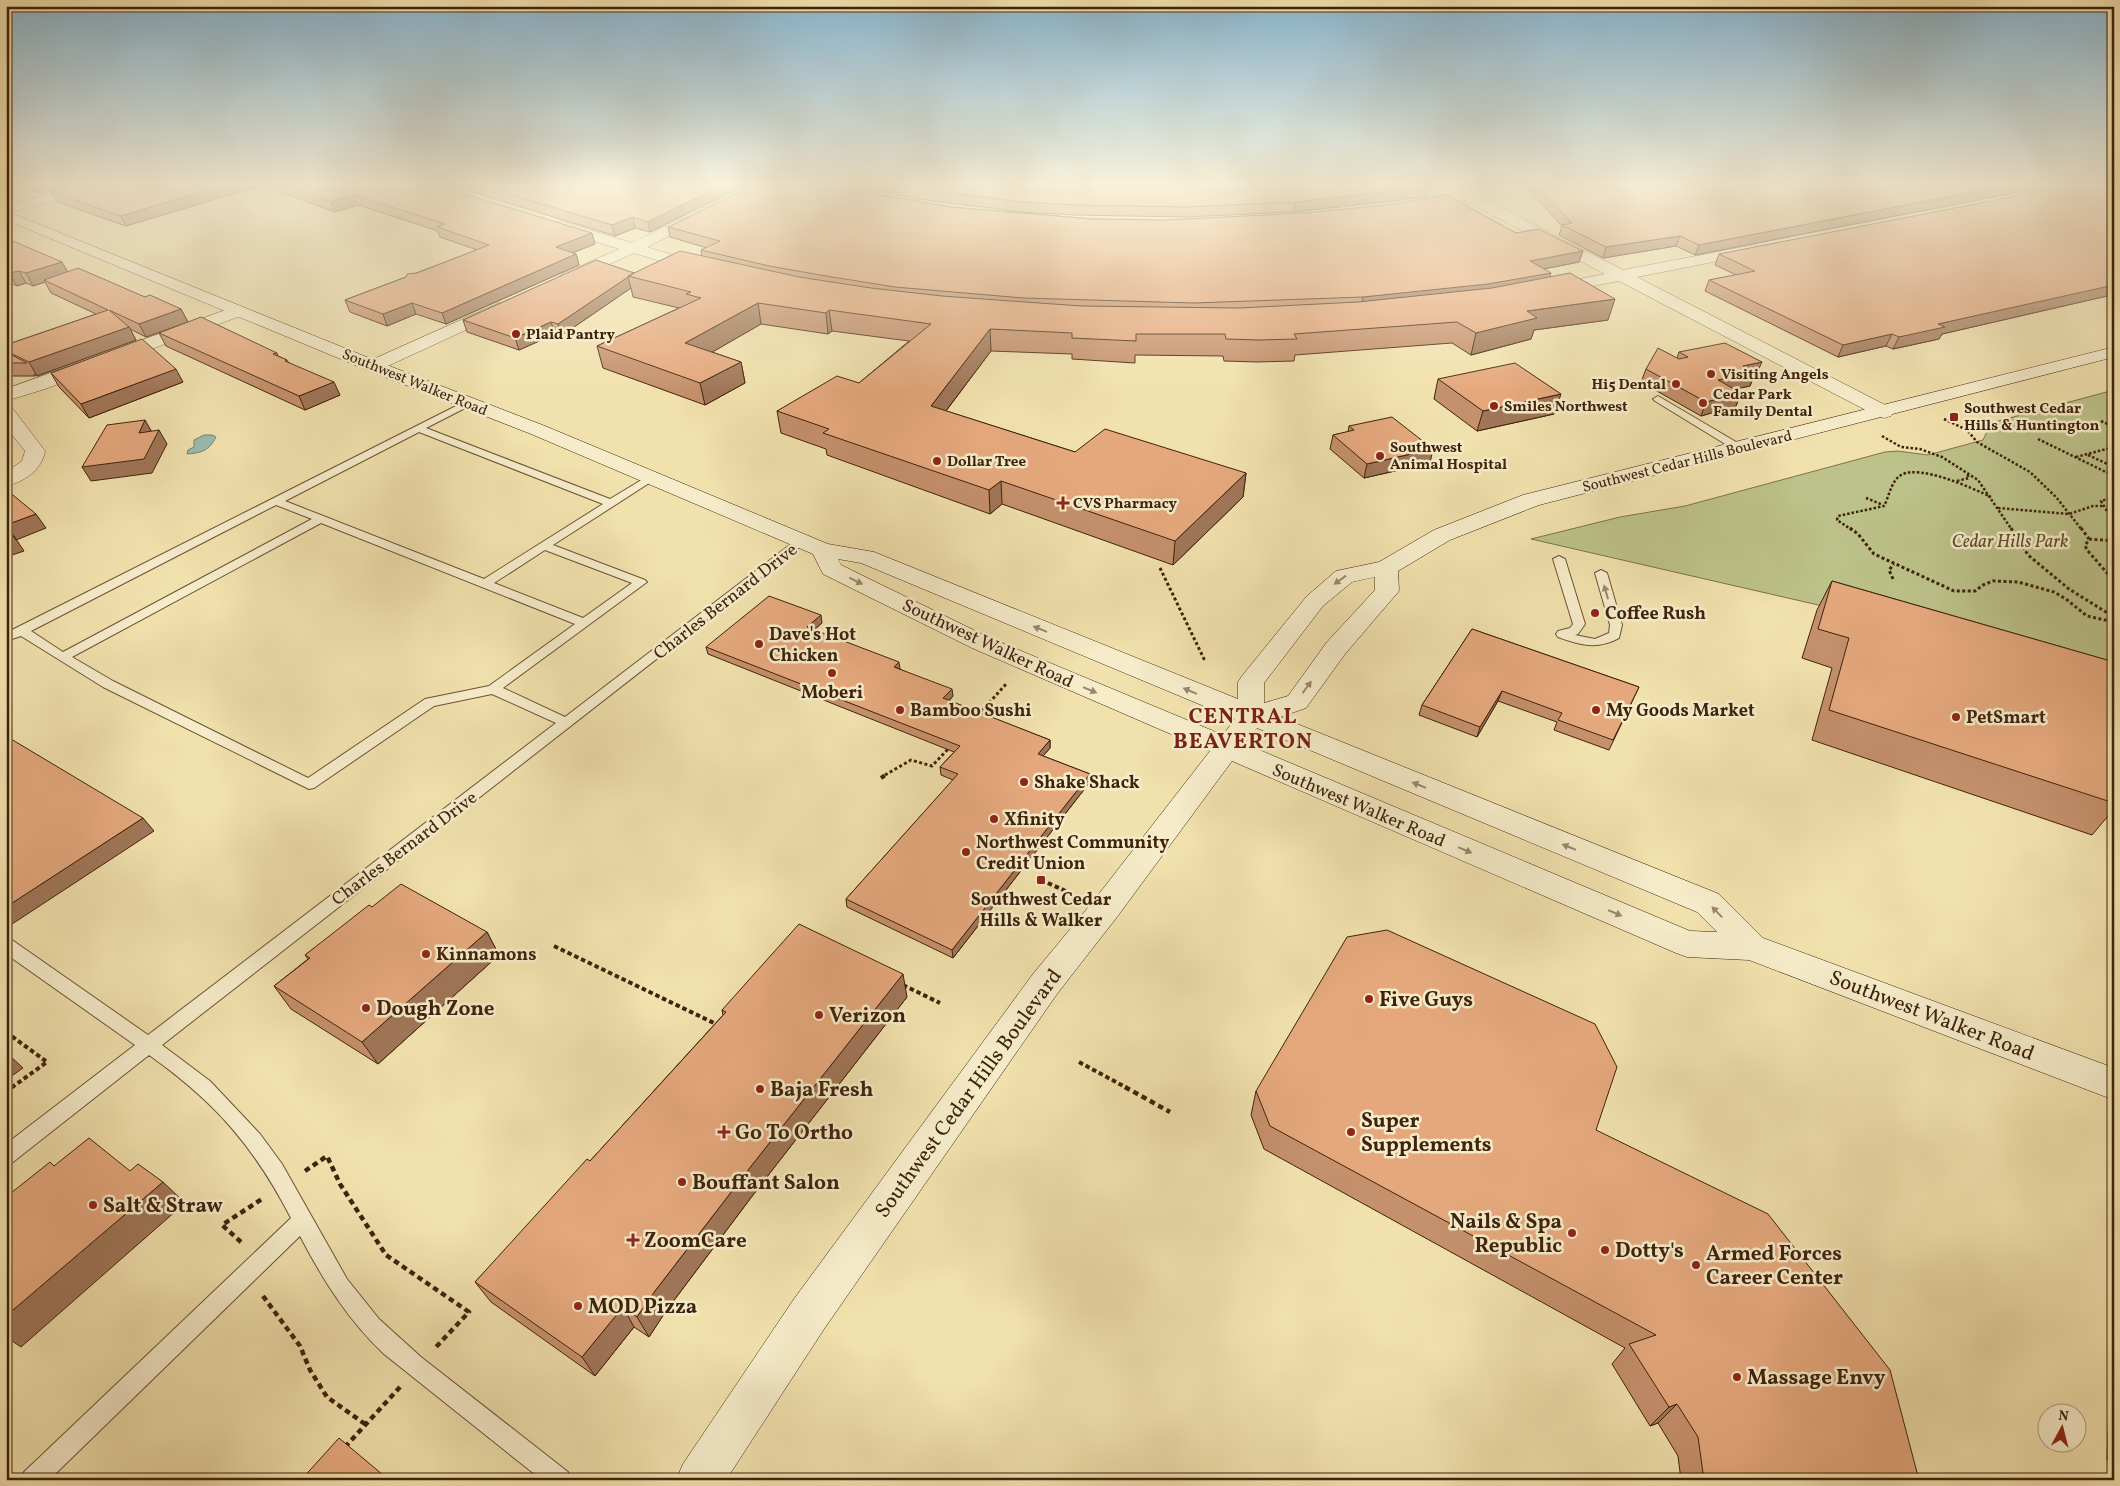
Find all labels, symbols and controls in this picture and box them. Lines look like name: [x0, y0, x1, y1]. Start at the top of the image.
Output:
place label: Plaid Pantry: [526, 325, 615, 346]
marker: Plaid Pantry: [510, 328, 522, 340]
street label: Southwest Walker Road: [339, 345, 490, 422]
place label: Visiting Angels: [1721, 365, 1829, 386]
marker: Visiting Angels: [1705, 368, 1717, 380]
place label: Hi5 Dental: [1591, 375, 1666, 396]
marker: Hi5 Dental: [1670, 378, 1682, 390]
place label: Cedar Park Family Dental: [1713, 385, 1813, 423]
place label: Smiles Northwest: [1504, 397, 1628, 418]
marker: Cedar Park Family Dental: [1697, 397, 1709, 409]
place label: Southwest Cedar Hills & Huntington: [1964, 399, 2099, 437]
marker: Smiles Northwest: [1488, 400, 1500, 412]
marker: Southwest Cedar Hills & Huntington: [1948, 411, 1960, 423]
street label: Southwest Cedar Hills Boulevard: [1580, 426, 1794, 499]
place label: Southwest Animal Hospital: [1390, 438, 1507, 476]
marker: Southwest Animal Hospital: [1374, 450, 1386, 462]
place label: Dollar Tree: [947, 452, 1026, 473]
marker: Dollar Tree: [931, 455, 943, 467]
place label: CVS Pharmacy: [1073, 494, 1178, 515]
marker: CVS Pharmacy: [1057, 497, 1069, 509]
park label: Cedar Hills Park: [1952, 530, 2068, 555]
street label: Charles Bernard Drive: [649, 538, 803, 666]
one-way arrow: [1333, 575, 1347, 585]
one-way arrow: [849, 577, 863, 585]
one-way arrow: [1602, 584, 1610, 599]
street label: Southwest Walker Road: [898, 594, 1077, 695]
place label: Coffee Rush: [1605, 602, 1706, 627]
marker: Coffee Rush: [1589, 607, 1601, 619]
place label: Dave's Hot Chicken: [769, 623, 856, 669]
one-way arrow: [1032, 624, 1047, 632]
marker: Dave's Hot Chicken: [753, 638, 765, 650]
marker: Moberi: [826, 667, 838, 679]
place label: Moberi: [801, 681, 863, 706]
one-way arrow: [1302, 681, 1312, 694]
one-way arrow: [1083, 686, 1097, 694]
one-way arrow: [1183, 686, 1197, 694]
place label: Bamboo Sushi: [910, 699, 1032, 724]
place label: My Goods Market: [1606, 699, 1755, 724]
district label: CENTRAL BEAVERTON: [1173, 702, 1313, 758]
marker: Bamboo Sushi: [894, 704, 906, 716]
marker: My Goods Market: [1590, 704, 1602, 716]
place label: PetSmart: [1966, 706, 2046, 731]
marker: PetSmart: [1950, 711, 1962, 723]
street label: Southwest Walker Road: [1268, 758, 1449, 854]
place label: Shake Shack: [1034, 771, 1140, 796]
marker: Shake Shack: [1018, 776, 1030, 788]
one-way arrow: [1411, 781, 1426, 788]
street label: Charles Bernard Drive: [327, 786, 483, 912]
place label: Xfinity: [1004, 808, 1065, 833]
marker: Xfinity: [988, 813, 1000, 825]
place label: Northwest Community Credit Union: [976, 831, 1169, 877]
one-way arrow: [1562, 842, 1576, 850]
marker: Northwest Community Credit Union: [960, 846, 972, 858]
one-way arrow: [1458, 846, 1472, 854]
marker: Southwest Cedar Hills & Walker: [1035, 874, 1047, 886]
place label: Southwest Cedar Hills & Walker: [971, 888, 1112, 934]
one-way arrow: [1711, 906, 1723, 918]
one-way arrow: [1608, 909, 1623, 917]
place label: Kinnamons: [436, 943, 536, 968]
marker: Kinnamons: [420, 948, 432, 960]
street label: Southwest Cedar Hills Boulevard: [869, 963, 1070, 1224]
street label: Southwest Walker Road: [1825, 964, 2038, 1069]
place label: Five Guys: [1379, 986, 1473, 1015]
marker: Five Guys: [1363, 993, 1375, 1005]
place label: Dough Zone: [376, 995, 495, 1024]
marker: Dough Zone: [360, 1002, 372, 1014]
place label: Verizon: [829, 1002, 906, 1031]
marker: Verizon: [813, 1009, 825, 1021]
place label: Baja Fresh: [770, 1076, 874, 1105]
marker: Baja Fresh: [754, 1083, 766, 1095]
place label: Super Supplements: [1361, 1107, 1492, 1160]
place label: Go To Ortho: [735, 1119, 853, 1148]
marker: Go To Ortho: [717, 1125, 731, 1139]
marker: Super Supplements: [1345, 1126, 1357, 1138]
place label: Bouffant Salon: [692, 1169, 840, 1198]
marker: Bouffant Salon: [676, 1176, 688, 1188]
place label: Salt & Straw: [103, 1192, 223, 1221]
marker: Salt & Straw: [87, 1199, 99, 1211]
place label: Nails & Spa Republic: [1450, 1208, 1562, 1261]
place label: ZoomCare: [644, 1227, 747, 1256]
marker: Nails & Spa Republic: [1566, 1227, 1578, 1239]
marker: ZoomCare: [626, 1233, 640, 1247]
place label: Dotty's: [1615, 1237, 1684, 1266]
place label: Armed Forces Career Center: [1706, 1240, 1843, 1293]
marker: Dotty's: [1599, 1244, 1611, 1256]
marker: Armed Forces Career Center: [1690, 1259, 1702, 1271]
place label: MOD Pizza: [588, 1293, 697, 1322]
marker: MOD Pizza: [572, 1300, 584, 1312]
place label: Massage Envy: [1747, 1364, 1886, 1393]
marker: Massage Envy: [1731, 1371, 1743, 1383]
north arrow: [2038, 1404, 2088, 1454]
text: N: [2057, 1407, 2070, 1427]

